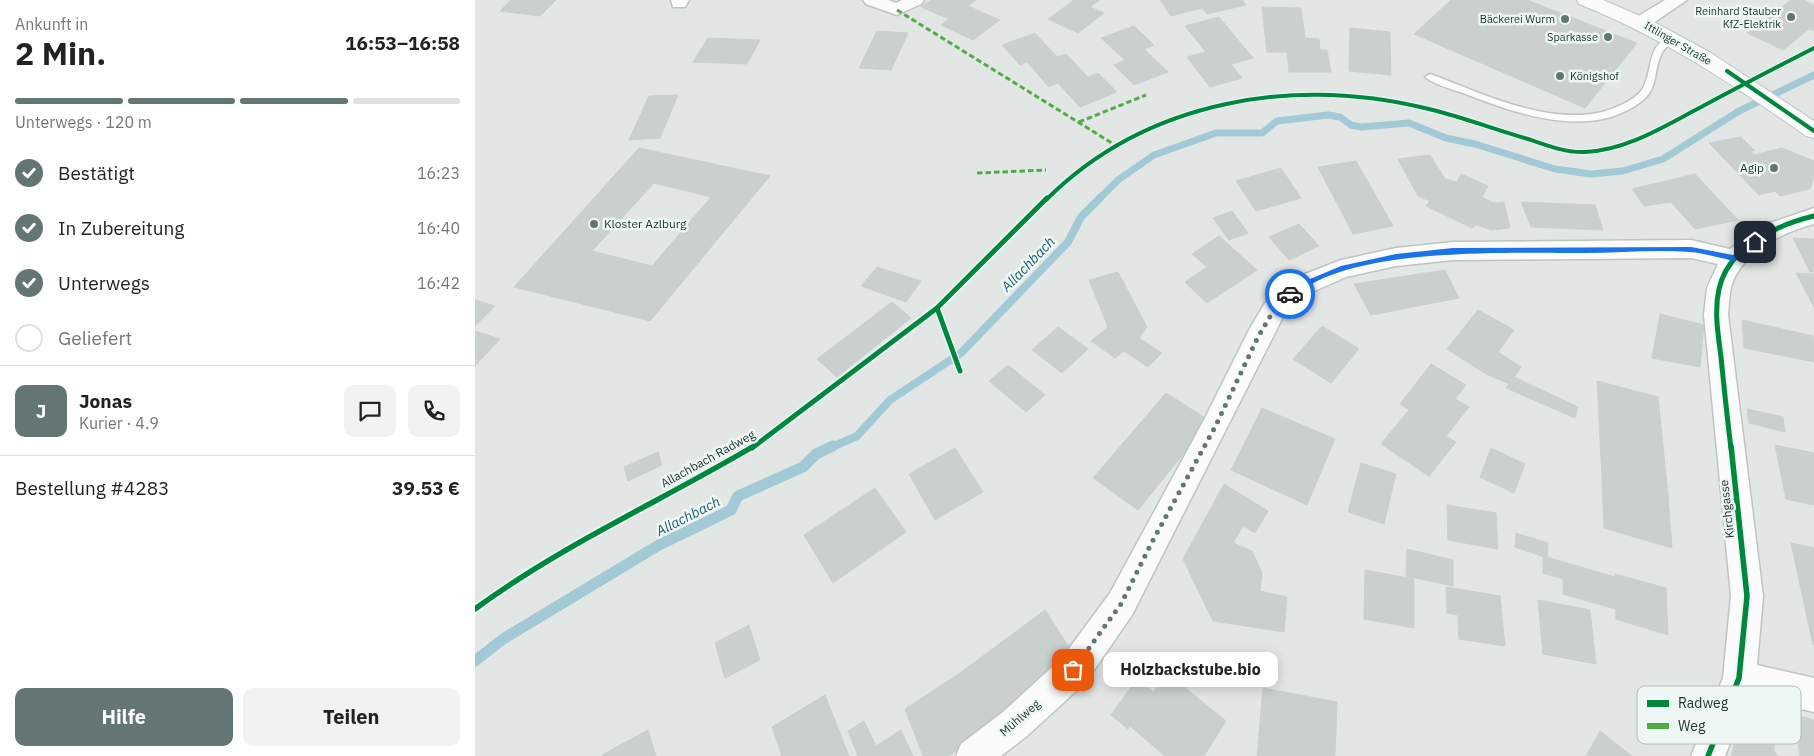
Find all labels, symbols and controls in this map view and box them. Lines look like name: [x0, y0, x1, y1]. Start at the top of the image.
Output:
place label: Reinhard Stauber KfZ-Elektrik: [1695, 4, 1781, 31]
marker: Reinhard Stauber KfZ-Elektrik: [1785, 11, 1797, 23]
place label: Bäckerei Wurm: [1480, 12, 1555, 26]
marker: Bäckerei Wurm: [1559, 13, 1571, 25]
text: Ankunft in: [15, 14, 88, 34]
street label: Ittlinger Straße: [1642, 18, 1714, 68]
place label: Sparkasse: [1547, 30, 1598, 44]
text: 16:53–16:58: [345, 31, 460, 55]
marker: Sparkasse: [1602, 31, 1614, 43]
text: 2 Min.: [15, 32, 106, 74]
place label: Königshof: [1570, 69, 1619, 83]
marker: Königshof: [1554, 70, 1566, 82]
text: Unterwegs · 120 m: [15, 112, 152, 132]
icon: check: [15, 159, 43, 187]
place label: Agip: [1740, 160, 1764, 175]
text: Bestätigt: [58, 161, 135, 185]
marker: Agip: [1768, 162, 1780, 174]
text: 16:23: [417, 163, 460, 183]
icon: check: [15, 214, 43, 242]
text: In Zubereitung: [58, 216, 184, 240]
place label: Kloster Azlburg: [604, 216, 687, 231]
text: 16:40: [417, 218, 460, 238]
marker: Kloster Azlburg: [588, 218, 600, 230]
pin: [1734, 221, 1776, 263]
icon: home: [1741, 228, 1769, 256]
water label: Allachbach: [997, 233, 1059, 296]
icon: check: [15, 269, 43, 297]
courier: [1265, 269, 1315, 319]
text: Unterwegs: [58, 271, 150, 295]
text: 16:42: [417, 273, 460, 293]
icon: car: [1276, 280, 1304, 308]
text: Geliefert: [58, 326, 132, 350]
button: chat: [344, 385, 396, 437]
button: phone: [408, 385, 460, 437]
text: Jonas: [79, 389, 132, 413]
text: J: [36, 399, 46, 423]
text: Kurier · 4.9: [79, 413, 159, 433]
street label: Allachbach Radweg: [658, 426, 758, 491]
text: Bestellung #4283: [15, 476, 169, 500]
text: 39.53 €: [392, 476, 460, 500]
street label: Kirchgasse: [1716, 479, 1737, 539]
water label: Allachbach: [652, 492, 723, 540]
pin: [1052, 649, 1094, 691]
callout: Holzbackstube.bio: [1103, 652, 1278, 688]
icon: bag: [1059, 656, 1087, 684]
text: Holzbackstube.bio: [1120, 659, 1261, 679]
legend: [1637, 686, 1801, 744]
button: Hilfe: [15, 688, 233, 746]
button: Teilen: [243, 688, 460, 746]
text: Radweg: [1678, 694, 1729, 712]
street label: Mühlweg: [996, 696, 1043, 739]
text: Weg: [1678, 717, 1706, 735]

